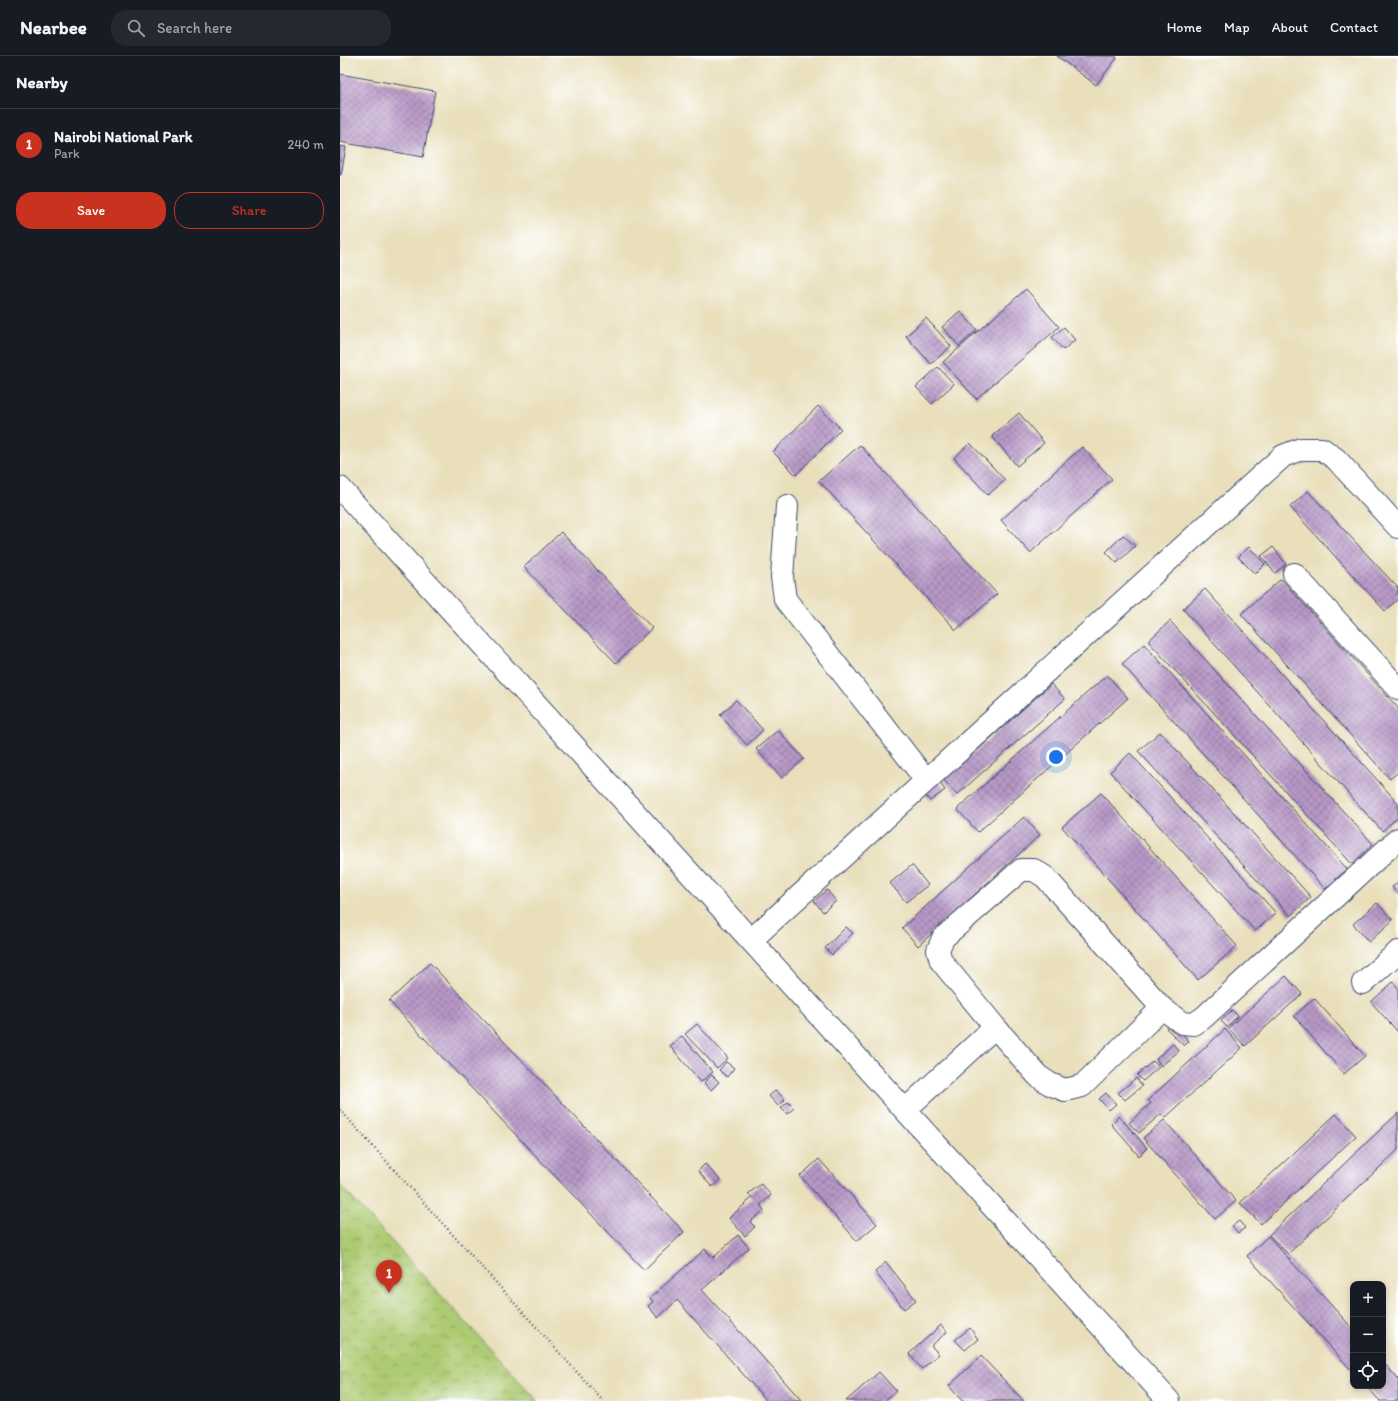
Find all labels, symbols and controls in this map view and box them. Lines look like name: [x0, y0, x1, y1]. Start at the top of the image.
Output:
search box: [111, 10, 391, 46]
text: Nearbee: [20, 16, 87, 39]
icon: search: [125, 17, 147, 39]
text: Search here: [157, 19, 232, 37]
text: Home: [1167, 19, 1202, 36]
text: Map: [1224, 19, 1250, 36]
text: About: [1272, 19, 1308, 36]
text: Contact: [1330, 19, 1378, 36]
text: Nearby: [16, 72, 68, 92]
text: Nairobi National Park: [54, 128, 193, 146]
text: 1: [26, 137, 32, 152]
text: 240 m: [287, 137, 324, 152]
text: Park: [54, 146, 80, 161]
button: Save: [16, 192, 166, 229]
button: Share: [174, 192, 324, 229]
your location: [1046, 747, 1066, 767]
pin: 1: [376, 1260, 402, 1293]
map controls: [1350, 1281, 1386, 1389]
button: +: [1350, 1281, 1386, 1317]
button: −: [1350, 1317, 1386, 1353]
button: locate: [1350, 1353, 1386, 1389]

